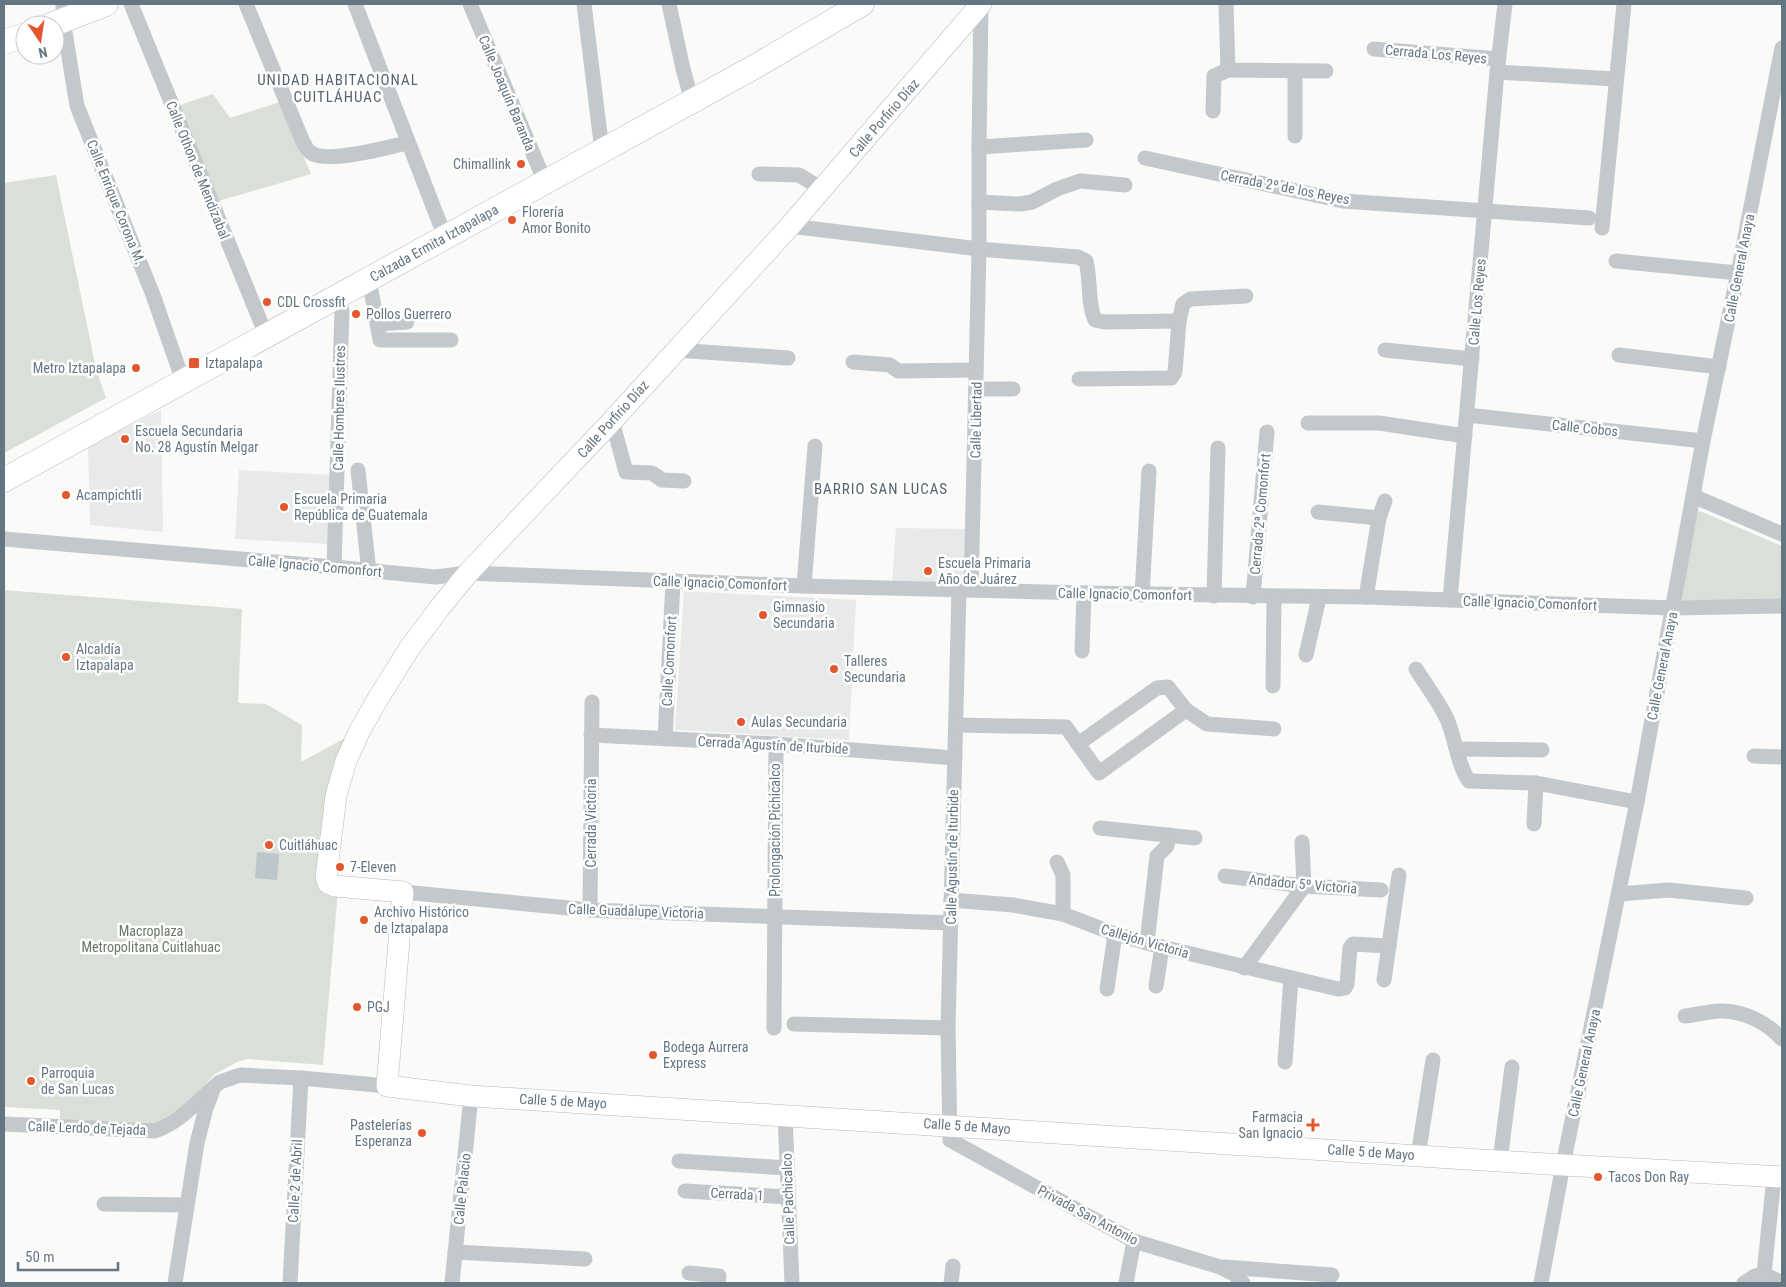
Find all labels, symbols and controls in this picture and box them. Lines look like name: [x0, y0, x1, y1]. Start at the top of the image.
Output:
north arrow: [15, 15, 65, 65]
street label: Calle Joaquín Baranda: [475, 33, 539, 153]
street label: Cerrada Los Reyes: [1384, 42, 1488, 66]
text: N: [37, 44, 49, 61]
district label: UNIDAD HABITACIONAL CUITLÁHUAC: [257, 71, 419, 106]
street label: Calle Porfirio Díaz: [846, 76, 922, 160]
street label: Calle Othon de Mendizabal: [163, 99, 233, 241]
street label: Calle Enrique Corona M.: [84, 137, 148, 267]
place label: Chimallink: [453, 156, 512, 172]
marker: Chimallink: [515, 158, 527, 170]
street label: Cerrada 2º de los Reyes: [1219, 167, 1351, 207]
street label: Calzada Ermita Iztapalapa: [367, 201, 501, 285]
place label: Florería Amor Bonito: [522, 204, 591, 236]
street label: Calle General Anaya: [1721, 212, 1757, 324]
marker: Florería Amor Bonito: [506, 214, 518, 226]
street label: Calle Los Reyes: [1465, 258, 1489, 346]
place label: CDL Crossfit: [277, 294, 346, 310]
marker: CDL Crossfit: [261, 296, 273, 308]
place label: Pollos Guerrero: [366, 306, 451, 322]
marker: Pollos Guerrero: [350, 308, 362, 320]
street label: Calle Hombres Ilustres: [330, 345, 348, 471]
place label: Iztapalapa: [205, 355, 263, 371]
marker: Iztapalapa: [187, 356, 201, 370]
place label: Metro Iztapalapa: [33, 360, 126, 376]
marker: Metro Iztapalapa: [130, 362, 142, 374]
street label: Calle Porfirio Díaz: [574, 377, 652, 461]
street label: Calle Libertad: [967, 382, 985, 458]
street label: Calle Cobos: [1551, 417, 1619, 439]
place label: Escuela Secundaria No. 28 Agustín Melgar: [135, 423, 258, 455]
marker: Escuela Secundaria No. 28 Agustín Melgar: [119, 433, 131, 445]
street label: Cerrada 2ª Comonfort: [1247, 453, 1273, 575]
district label: BARRIO SAN LUCAS: [814, 480, 948, 498]
place label: Acampichtli: [76, 487, 142, 503]
marker: Acampichtli: [60, 489, 72, 501]
place label: Escuela Primaria República de Guatemala: [294, 491, 428, 523]
marker: Escuela Primaria República de Guatemala: [278, 501, 290, 513]
street label: Calle Ignacio Comonfort: [247, 552, 383, 580]
place label: Escuela Primaria Año de Juárez: [938, 555, 1031, 587]
marker: Escuela Primaria Año de Juárez: [922, 565, 934, 577]
street label: Calle Ignacio Comonfort: [653, 573, 787, 593]
street label: Calle Ignacio Comonfort: [1058, 585, 1192, 603]
street label: Calle Ignacio Comonfort: [1463, 593, 1597, 613]
place label: Gimnasio Secundaria: [773, 599, 835, 631]
marker: Gimnasio Secundaria: [757, 609, 769, 621]
street label: Calle General Anaya: [1644, 610, 1680, 722]
street label: Calle Comonfort: [659, 615, 679, 707]
place label: Alcaldía Iztapalapa: [76, 641, 134, 673]
marker: Alcaldía Iztapalapa: [60, 651, 72, 663]
place label: Talleres Secundaria: [844, 653, 906, 685]
marker: Talleres Secundaria: [828, 663, 840, 675]
place label: Aulas Secundaria: [751, 714, 847, 730]
marker: Aulas Secundaria: [735, 716, 747, 728]
street label: Cerrada Agustín de Iturbide: [697, 733, 849, 757]
street label: Prolongación Pichicalco: [767, 763, 783, 897]
street label: Cerrada Victoria: [583, 778, 599, 868]
street label: Calle Agustín de Iturbide: [943, 789, 961, 925]
place label: Cuitláhuac: [279, 837, 338, 853]
marker: Cuitláhuac: [263, 839, 275, 851]
place label: 7-Eleven: [350, 859, 396, 875]
marker: 7-Eleven: [334, 861, 346, 873]
street label: Andador 5º Victoria: [1248, 871, 1358, 897]
street label: Calle Guadalupe Victoria: [568, 901, 704, 921]
place label: Archivo Histórico de Iztapalapa: [374, 904, 469, 936]
marker: Archivo Histórico de Iztapalapa: [358, 914, 370, 926]
street label: Callejón Victoria: [1099, 921, 1191, 961]
park label: Macroplaza Metropolitana Cuitlahuac: [81, 923, 221, 955]
place label: PGJ: [367, 999, 390, 1015]
marker: PGJ: [351, 1001, 363, 1013]
street label: Calle General Anaya: [1565, 1008, 1603, 1118]
place label: Bodega Aurrera Express: [663, 1039, 748, 1071]
marker: Bodega Aurrera Express: [647, 1049, 659, 1061]
place label: Parroquia de San Lucas: [41, 1065, 114, 1097]
marker: Parroquia de San Lucas: [25, 1075, 37, 1087]
street label: Calle 5 de Mayo: [519, 1091, 607, 1111]
place label: Farmacia San Ignacio: [1238, 1109, 1303, 1141]
street label: Calle 5 de Mayo: [923, 1115, 1011, 1137]
place label: Pastelerías Esperanza: [350, 1117, 412, 1149]
street label: Calle Lerdo de Tejada: [27, 1118, 147, 1138]
marker: Farmacia San Ignacio: [1307, 1119, 1319, 1131]
marker: Pastelerías Esperanza: [416, 1127, 428, 1139]
street label: Calle 2 de Abril: [285, 1139, 305, 1223]
street label: Calle 5 de Mayo: [1327, 1141, 1415, 1163]
street label: Calle Palacio: [450, 1152, 474, 1226]
street label: Calle Pachicalco: [778, 1153, 798, 1245]
place label: Tacos Don Ray: [1608, 1169, 1689, 1185]
marker: Tacos Don Ray: [1592, 1171, 1604, 1183]
street label: Privada San Antonio: [1035, 1182, 1141, 1248]
street label: Cerrada 1: [710, 1185, 764, 1203]
scale bar: [18, 1240, 118, 1272]
text: 50 m: [25, 1248, 55, 1266]

